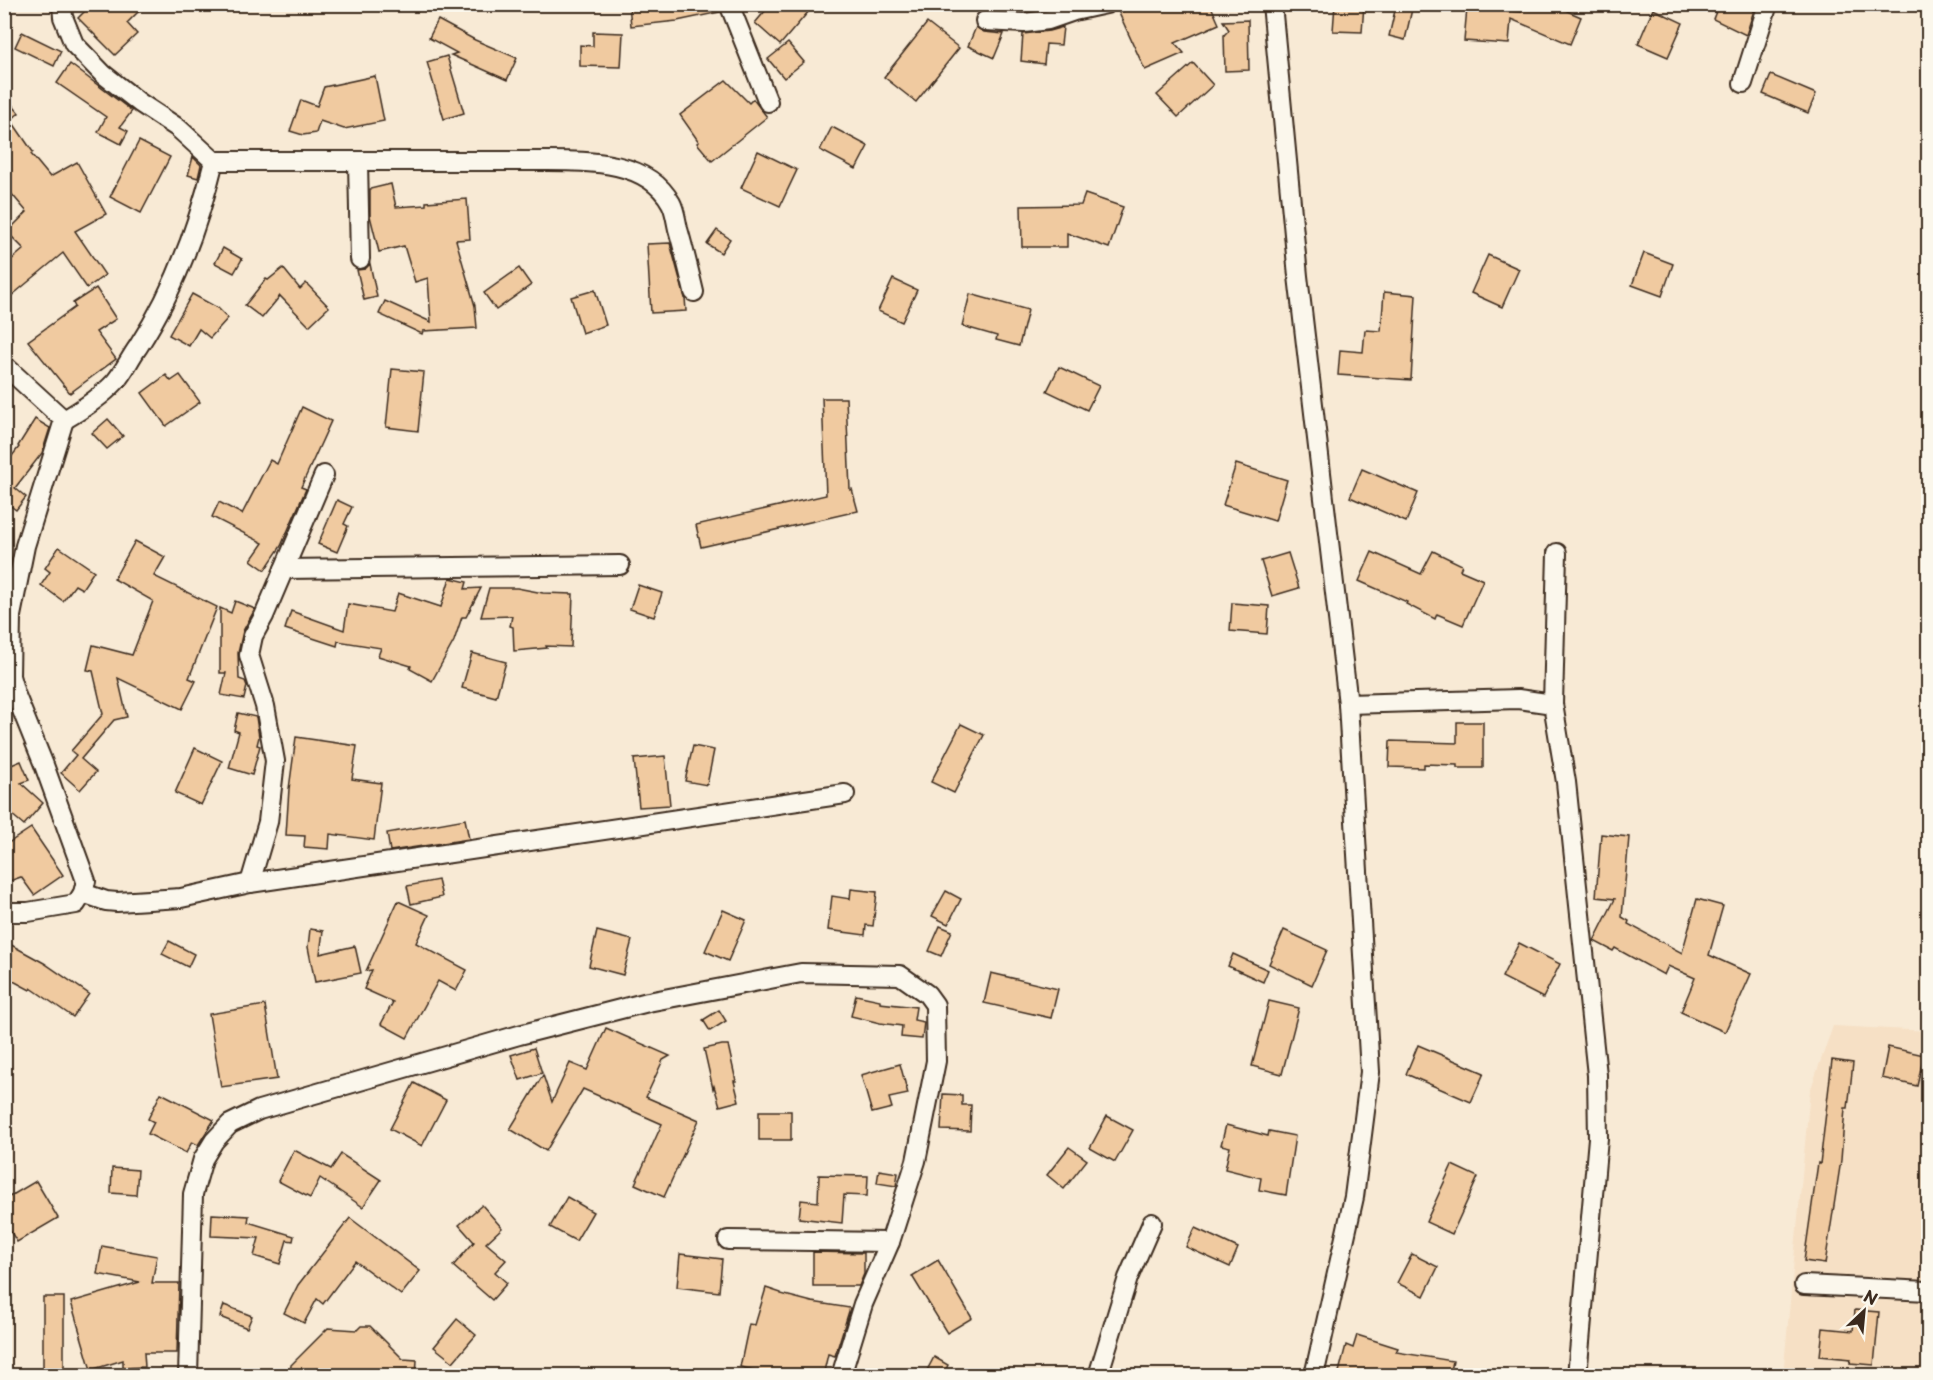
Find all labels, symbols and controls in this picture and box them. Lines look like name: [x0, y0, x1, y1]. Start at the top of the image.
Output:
north arrow: [1834, 1281, 1894, 1341]
text: N: [1860, 1283, 1882, 1310]

